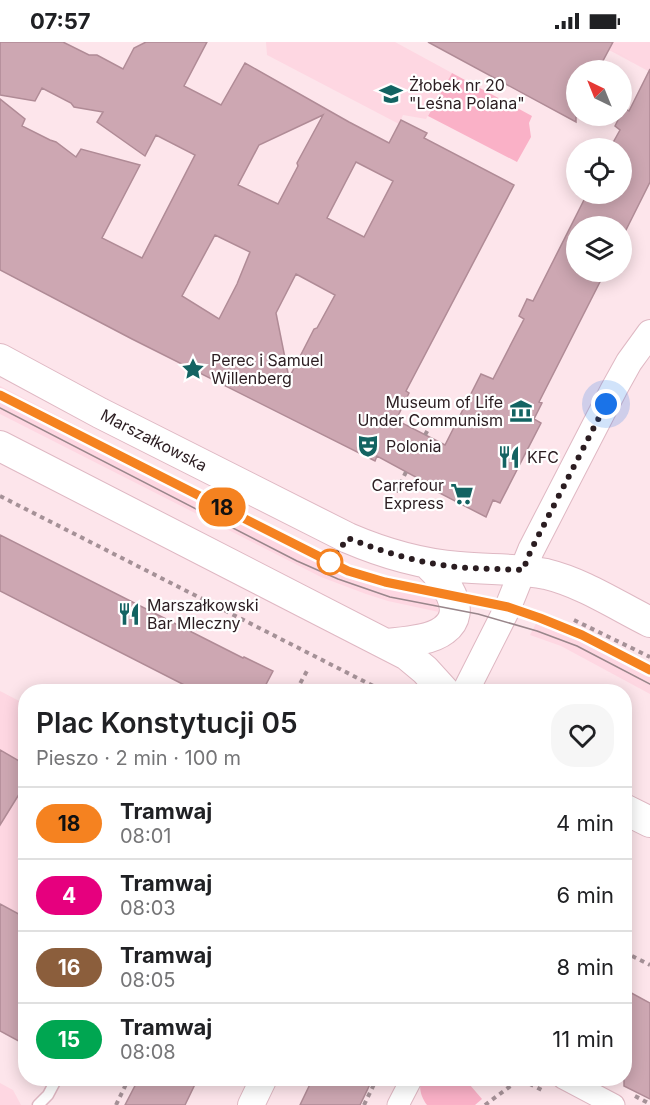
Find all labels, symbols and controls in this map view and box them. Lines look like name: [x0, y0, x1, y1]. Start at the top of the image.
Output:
text: 07:57: [30, 8, 91, 34]
north arrow: [566, 60, 632, 126]
map controls: [566, 60, 632, 282]
place label: Żłobek nr 20 "Leśna Polana": [409, 75, 525, 113]
school or university icon: Żłobek nr 20 "Leśna Polana": [378, 81, 404, 107]
button: locate: [566, 138, 632, 204]
button: layers: [566, 216, 632, 282]
place label: Perec i Samuel Willenberg: [211, 350, 324, 388]
place icon: Perec i Samuel Willenberg: [180, 356, 206, 382]
your location: [591, 389, 621, 419]
place label: Museum of Life Under Communism: [357, 392, 503, 430]
museum icon: Museum of Life Under Communism: [508, 398, 534, 424]
street label: Marszałkowska: [97, 405, 211, 475]
theatre icon: Polonia: [355, 433, 381, 459]
place label: Polonia: [386, 436, 442, 456]
restaurant icon: KFC: [496, 444, 522, 470]
place label: KFC: [527, 447, 559, 467]
place label: Carrefour Express: [371, 475, 444, 513]
supermarket icon: Carrefour Express: [449, 481, 475, 507]
line badge: 18: [195, 488, 249, 526]
text: 18: [211, 495, 233, 520]
unlabelled marker: [317, 549, 343, 575]
place label: Marszałkowski Bar Mleczny: [147, 595, 259, 633]
restaurant icon: Marszałkowski Bar Mleczny: [116, 601, 142, 627]
button: heart: [551, 704, 614, 767]
text: Plac Konstytucji 05: [36, 706, 298, 740]
text: Pieszo · 2 min · 100 m: [36, 746, 241, 770]
text: Tramwaj: [120, 798, 212, 824]
text: 4 min: [556, 810, 614, 836]
text: 18: [58, 811, 80, 836]
text: 08:01: [120, 824, 172, 848]
text: Tramwaj: [120, 870, 212, 896]
text: 6 min: [557, 882, 614, 908]
text: 4: [62, 883, 76, 908]
text: 08:03: [120, 896, 176, 920]
text: Tramwaj: [120, 942, 212, 968]
text: 8 min: [557, 954, 614, 980]
text: 16: [58, 955, 80, 980]
text: 08:05: [120, 968, 176, 992]
text: Tramwaj: [120, 1014, 212, 1040]
text: 11 min: [552, 1026, 614, 1052]
text: 15: [58, 1027, 80, 1052]
text: 08:08: [120, 1040, 176, 1064]

